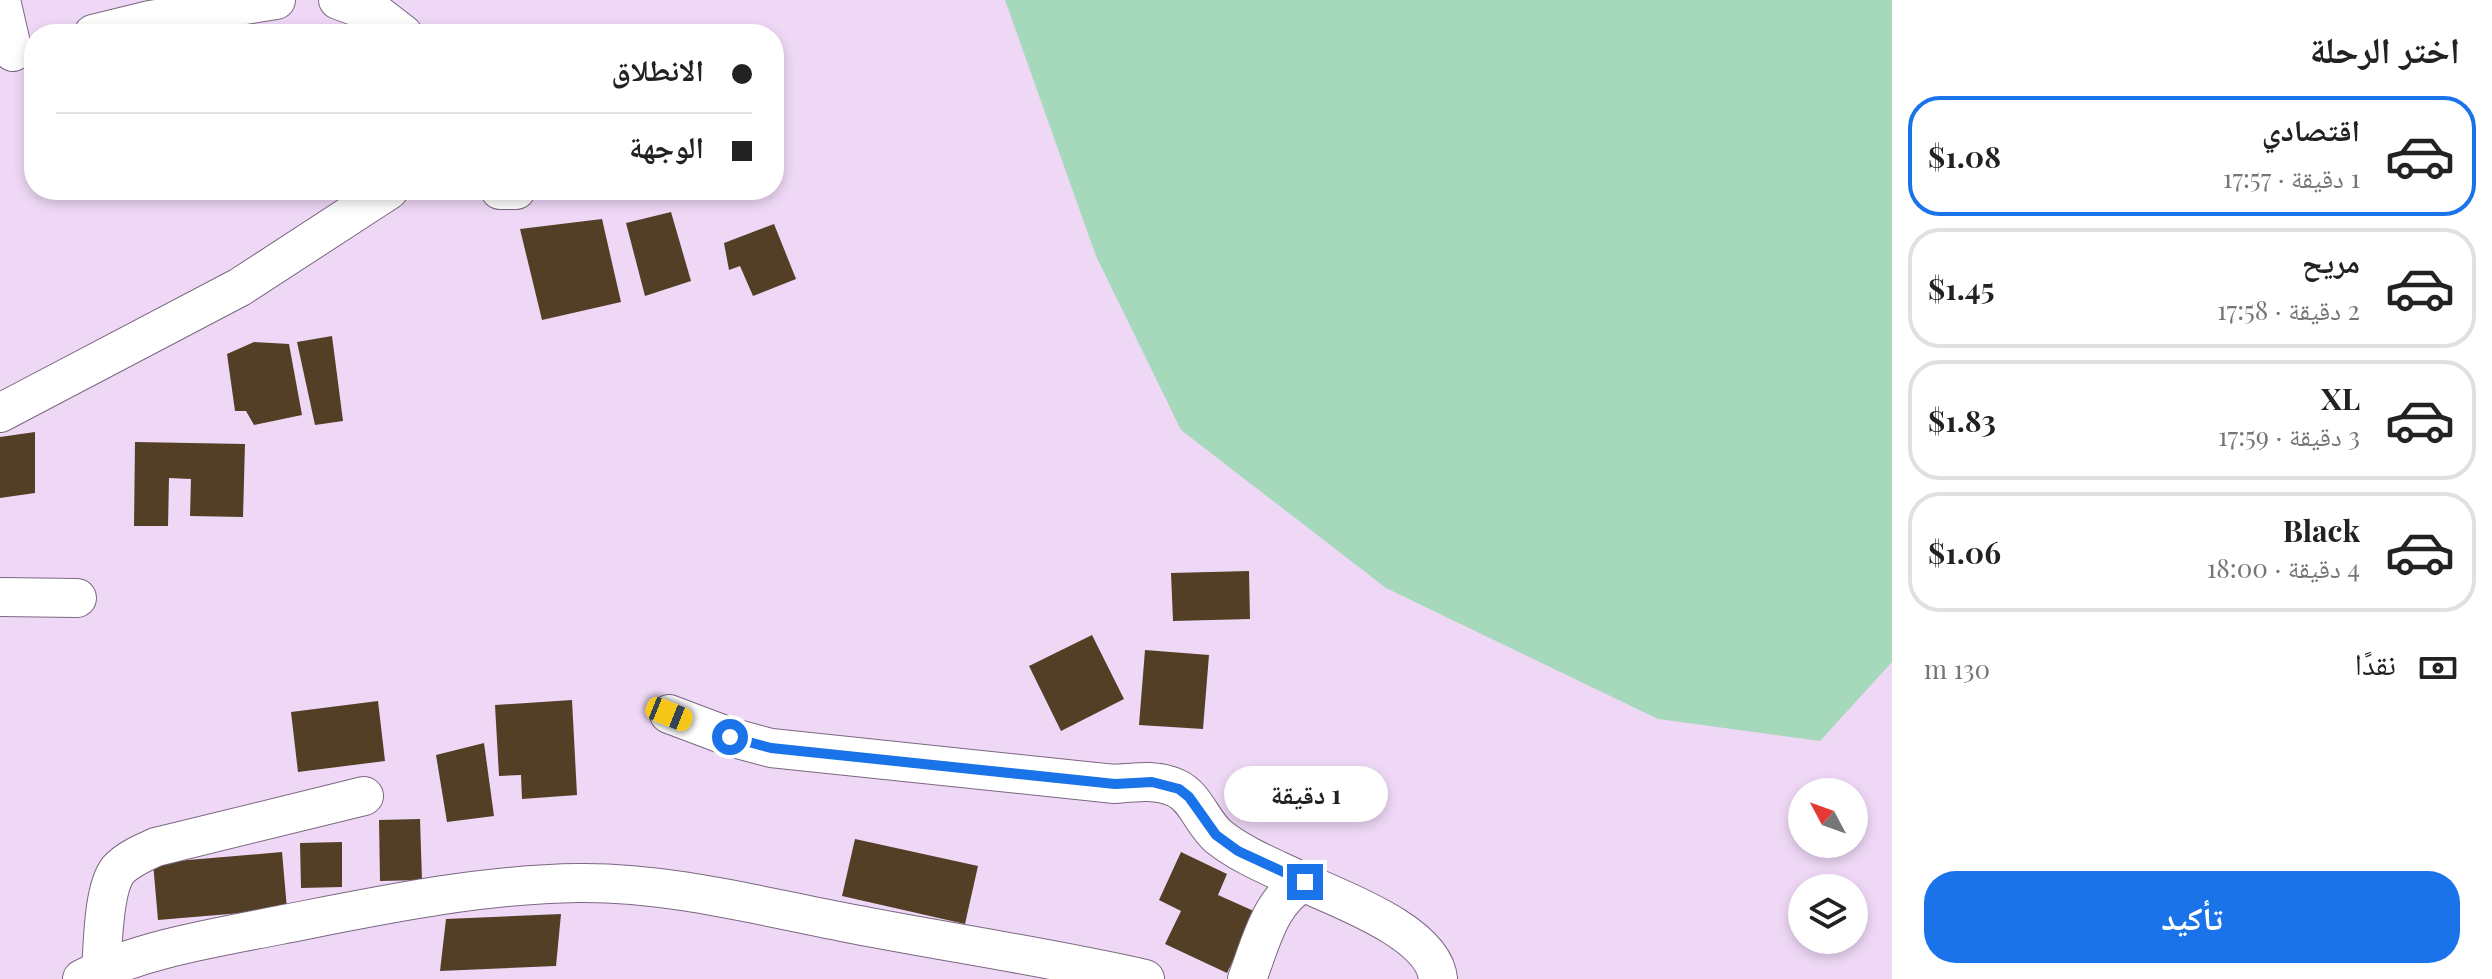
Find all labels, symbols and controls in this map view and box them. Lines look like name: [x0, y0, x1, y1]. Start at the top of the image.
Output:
text: اختر الرحلة: [2310, 24, 2460, 72]
text: الانطلاق: [611, 49, 704, 89]
text: اقتصادي: [2262, 109, 2360, 149]
icon: car: [2384, 120, 2456, 192]
text: الوجهة: [629, 126, 704, 166]
text: $1.08: [1928, 136, 2001, 176]
text: 1 دقيقة · 17:57: [2223, 160, 2360, 195]
text: مريح: [2302, 241, 2360, 281]
icon: car: [2384, 252, 2456, 324]
text: $1.45: [1928, 268, 1994, 308]
text: 2 دقيقة · 17:58: [2217, 292, 2360, 327]
text: XL: [2321, 378, 2360, 418]
icon: car: [2384, 384, 2456, 456]
text: $1.83: [1928, 400, 1996, 440]
text: 3 دقيقة · 17:59: [2218, 418, 2360, 453]
text: Black: [2283, 510, 2360, 550]
icon: car: [2384, 516, 2456, 588]
text: $1.06: [1928, 532, 2001, 572]
text: 4 دقيقة · 18:00: [2207, 550, 2360, 585]
text: نقدًا: [2355, 643, 2396, 683]
icon: cash: [2416, 646, 2460, 690]
text: 130 m: [1924, 651, 1990, 686]
car: [642, 694, 696, 734]
route start: [712, 719, 748, 755]
callout: 1 دقيقة: [1223, 766, 1387, 822]
text: 1 دقيقة: [1271, 776, 1341, 811]
north arrow: [1788, 778, 1868, 858]
map controls: [1788, 778, 1868, 954]
route end: [1287, 864, 1323, 900]
button: تأكيد: [1924, 871, 2460, 963]
button: layers: [1788, 874, 1868, 954]

